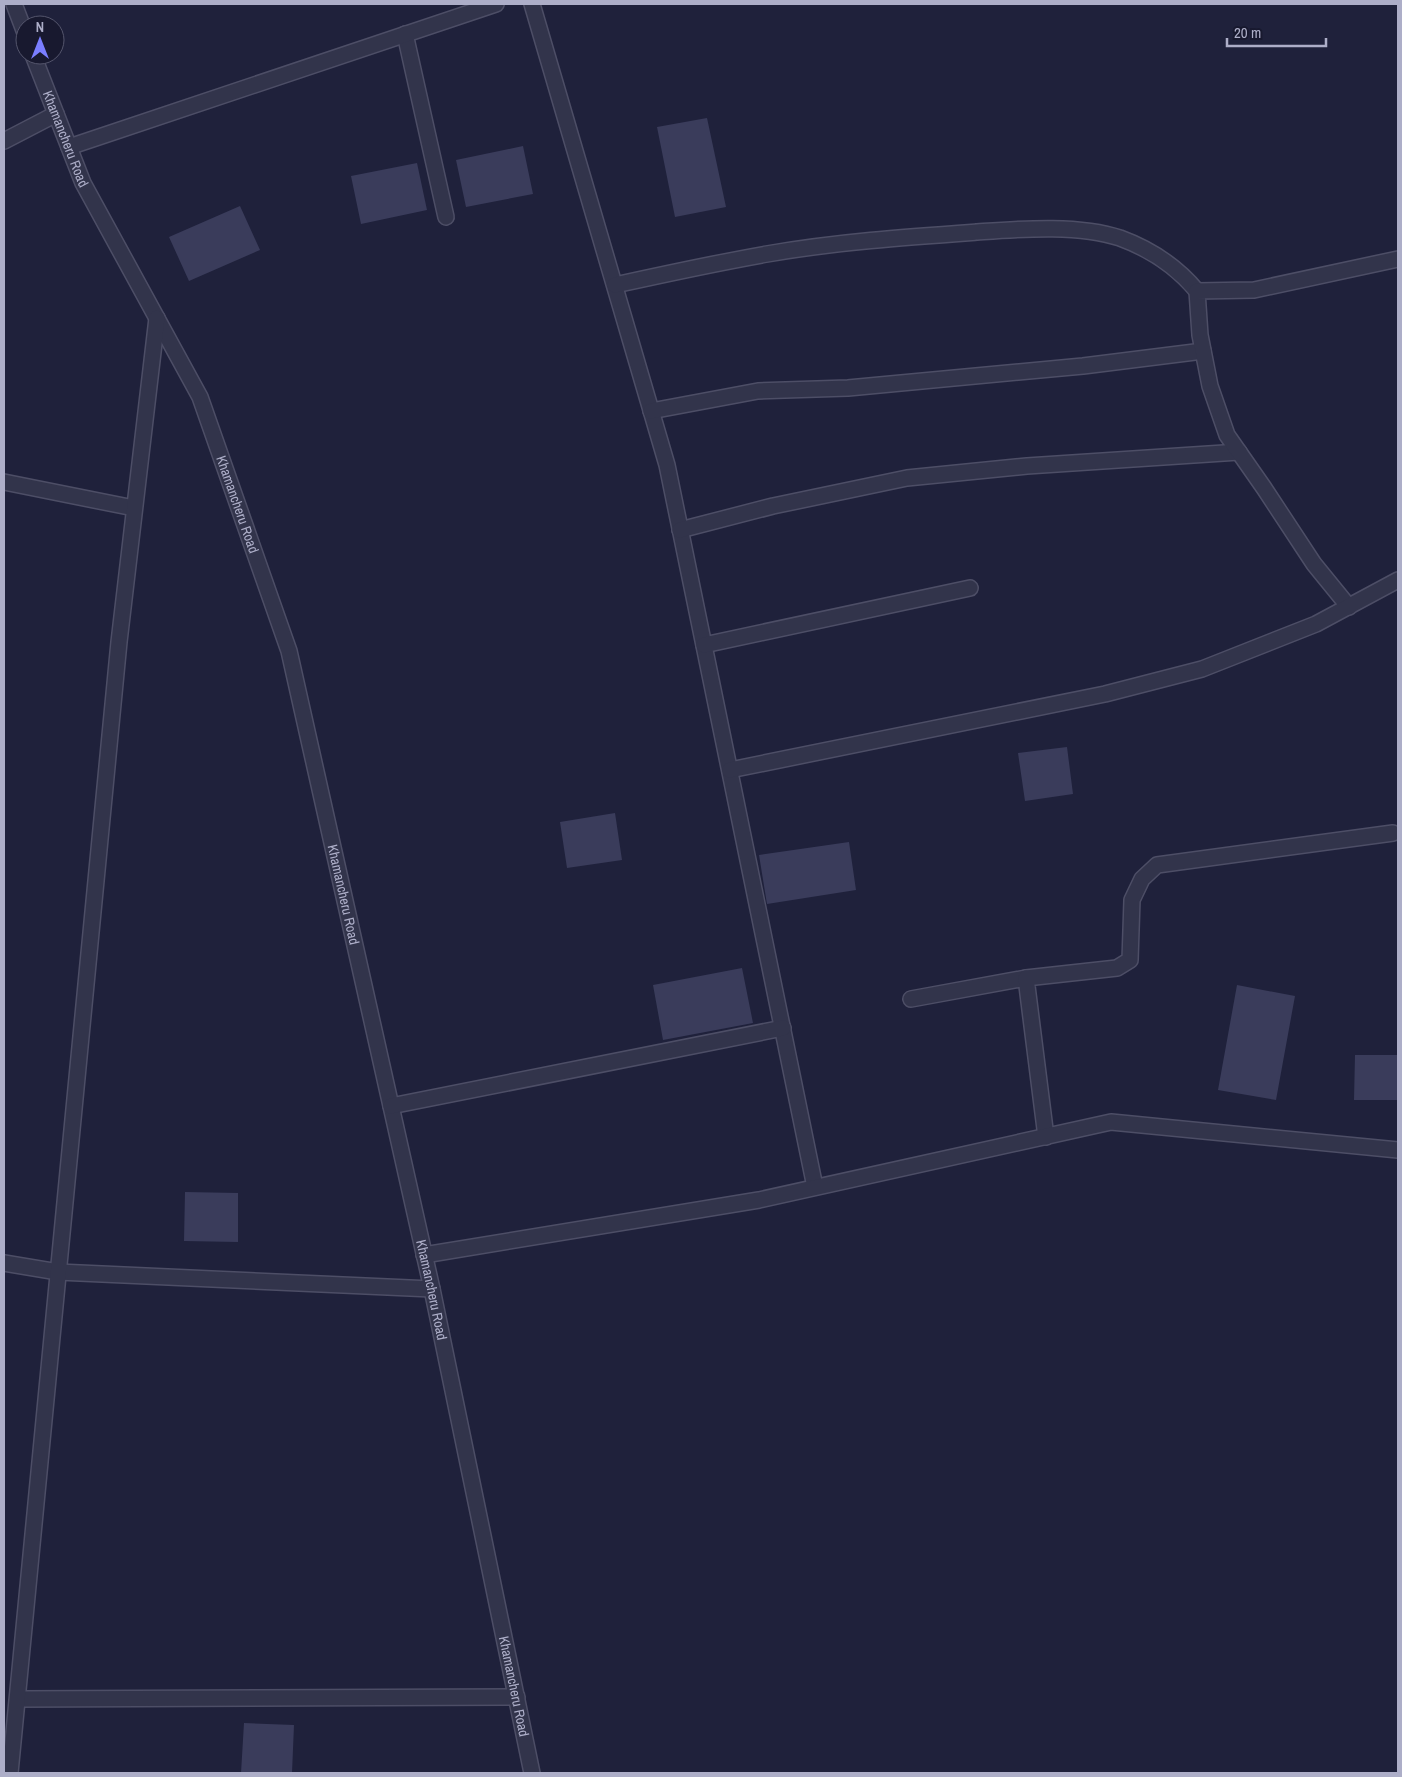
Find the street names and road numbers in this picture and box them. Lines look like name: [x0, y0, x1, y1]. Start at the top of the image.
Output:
street label: Khamancheru Road: [39, 88, 93, 191]
street label: Khamancheru Road: [212, 453, 263, 556]
street label: Khamancheru Road: [324, 843, 364, 946]
street label: Khamancheru Road: [412, 1238, 451, 1342]
street label: Khamancheru Road: [495, 1634, 533, 1738]

